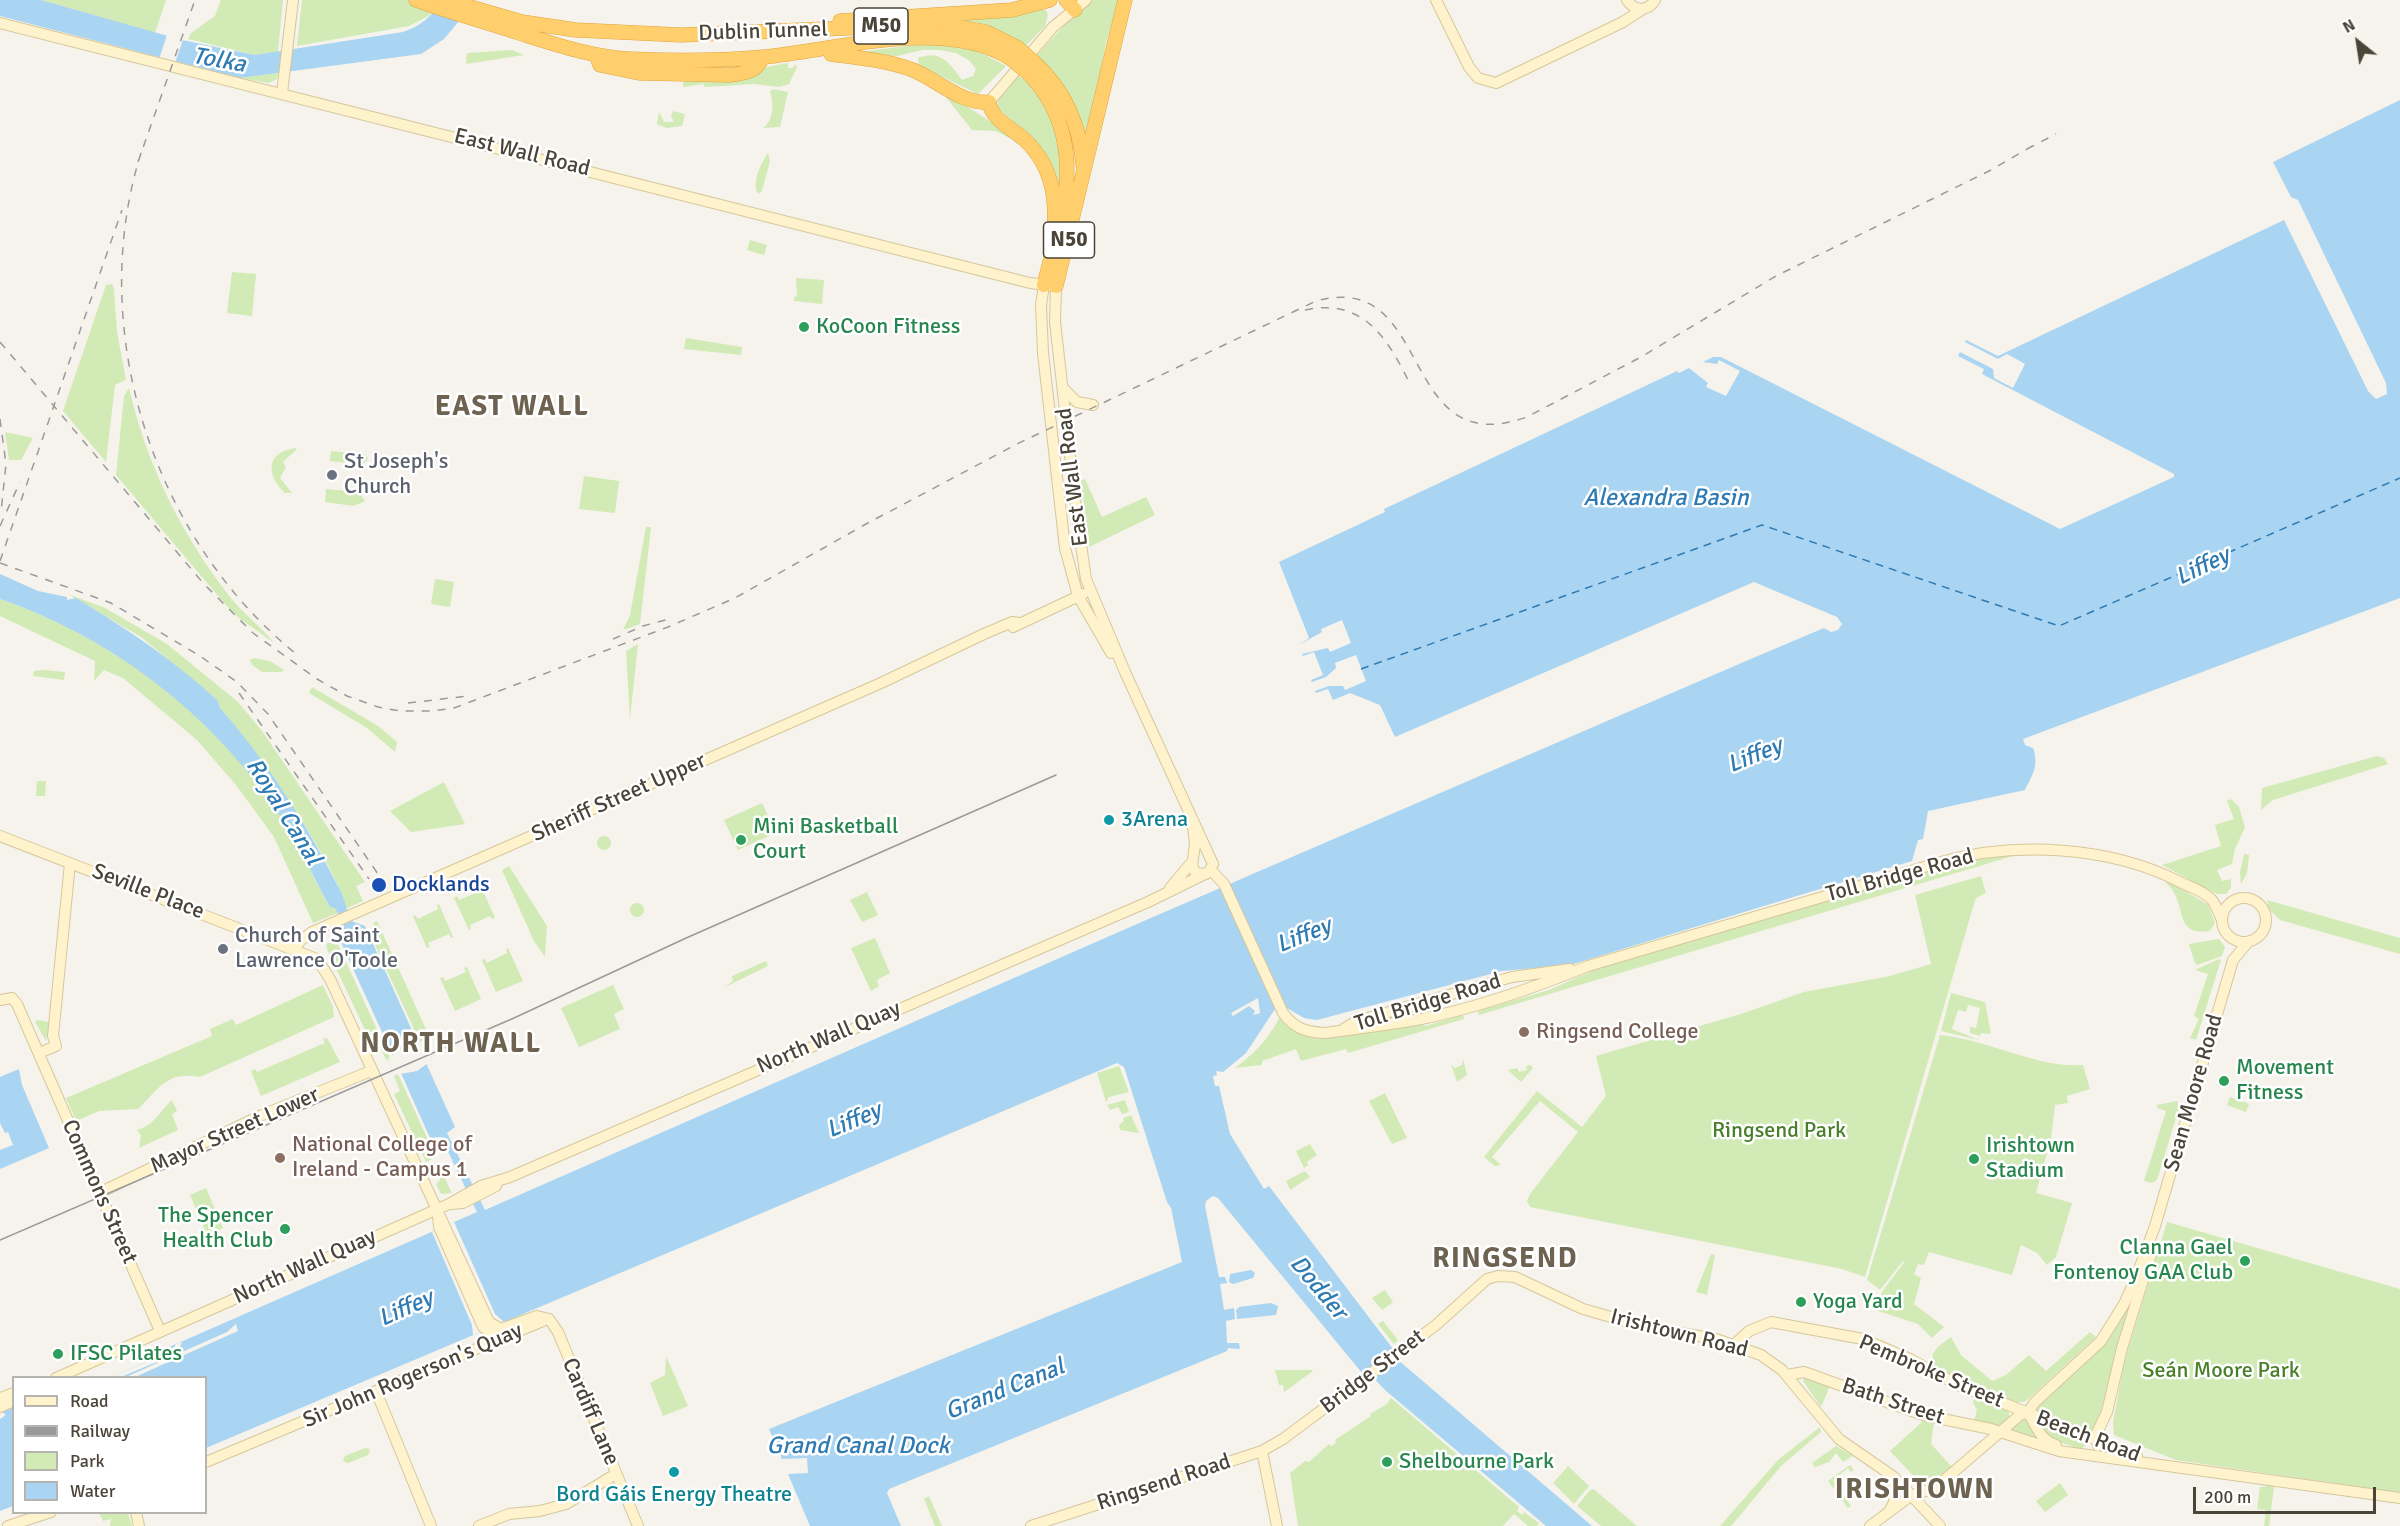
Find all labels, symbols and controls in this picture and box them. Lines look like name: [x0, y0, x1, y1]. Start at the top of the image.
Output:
road number: M50: [854, 8, 908, 44]
north arrow: [2328, 12, 2388, 72]
text: N: [2339, 15, 2359, 38]
street label: Dublin Tunnel: [698, 17, 828, 47]
water label: Tolka: [190, 42, 248, 80]
street label: East Wall Road: [451, 123, 593, 183]
road number: N50: [1044, 222, 1094, 258]
place label: KoCoon Fitness: [816, 314, 960, 340]
marker: KoCoon Fitness: [797, 320, 811, 334]
district label: EAST WALL: [435, 391, 589, 425]
street label: East Wall Road: [1051, 406, 1095, 548]
place label: St Joseph's Church: [344, 449, 448, 500]
marker: St Joseph's Church: [325, 468, 339, 482]
water label: Alexandra Basin: [1583, 485, 1749, 513]
water label: Liffey: [2171, 542, 2235, 592]
water label: Liffey: [1723, 732, 1787, 780]
street label: Sheriff Street Upper: [528, 748, 710, 848]
water label: Royal Canal: [239, 753, 327, 871]
place label: 3Arena: [1121, 807, 1188, 833]
marker: 3Arena: [1102, 813, 1116, 827]
place label: Mini Basketball Court: [753, 814, 898, 866]
marker: Mini Basketball Court: [734, 833, 748, 847]
street label: Toll Bridge Road: [1823, 844, 1977, 908]
street label: Seville Place: [88, 858, 208, 926]
place label: Docklands: [392, 872, 490, 898]
marker: Docklands: [370, 876, 388, 894]
water label: Liffey: [1272, 912, 1336, 960]
place label: Church of Saint Lawrence O'Toole: [235, 923, 398, 974]
marker: Church of Saint Lawrence O'Toole: [216, 942, 230, 956]
street label: Toll Bridge Road: [1352, 968, 1504, 1038]
street label: North Wall Quay: [753, 996, 905, 1080]
street label: Sean Moore Road: [2159, 1011, 2229, 1175]
place label: Ringsend College: [1536, 1019, 1699, 1045]
marker: Ringsend College: [1517, 1025, 1531, 1039]
district label: NORTH WALL: [360, 1028, 542, 1062]
place label: Movement Fitness: [2236, 1055, 2334, 1106]
marker: Movement Fitness: [2217, 1074, 2231, 1088]
street label: Mayor Street Lower: [146, 1082, 324, 1180]
water label: Liffey: [822, 1097, 886, 1145]
street label: Commons Street: [55, 1116, 143, 1268]
park label: Ringsend Park: [1712, 1118, 1846, 1144]
place label: National College of Ireland - Campus 1: [292, 1132, 472, 1184]
place label: Irishtown Stadium: [1986, 1133, 2075, 1184]
marker: National College of Ireland - Campus 1: [273, 1151, 287, 1165]
marker: Irishtown Stadium: [1967, 1152, 1981, 1166]
place label: The Spencer Health Club: [158, 1203, 273, 1254]
marker: The Spencer Health Club: [278, 1222, 292, 1236]
street label: North Wall Quay: [229, 1224, 381, 1310]
place label: Clanna Gael Fontenoy GAA Club: [2053, 1235, 2233, 1286]
district label: RINGSEND: [1432, 1243, 1578, 1277]
water label: Dodder: [1283, 1250, 1353, 1326]
marker: Clanna Gael Fontenoy GAA Club: [2238, 1254, 2252, 1268]
water label: Liffey: [374, 1284, 438, 1334]
place label: Yoga Yard: [1813, 1289, 1903, 1315]
marker: Yoga Yard: [1794, 1295, 1808, 1309]
street label: Irishtown Road: [1607, 1304, 1751, 1364]
street label: Sir John Rogerson's Quay: [299, 1318, 527, 1434]
street label: Bridge Street: [1316, 1324, 1430, 1420]
street label: Pembroke Street: [1855, 1330, 2007, 1414]
place label: IFSC Pilates: [70, 1341, 182, 1367]
marker: IFSC Pilates: [51, 1347, 65, 1361]
water label: Grand Canal: [941, 1353, 1069, 1427]
street label: Cardiff Lane: [556, 1354, 624, 1470]
park label: Seán Moore Park: [2142, 1358, 2300, 1384]
street label: Bath Street: [1838, 1373, 1948, 1431]
legend: [12, 1376, 207, 1514]
text: Road: [70, 1390, 109, 1412]
street label: Beach Road: [2032, 1405, 2144, 1469]
text: Railway: [70, 1420, 130, 1442]
water label: Grand Canal Dock: [767, 1433, 949, 1461]
street label: Ringsend Road: [1094, 1449, 1234, 1517]
place label: Shelbourne Park: [1399, 1449, 1554, 1475]
text: Park: [70, 1450, 105, 1472]
marker: Shelbourne Park: [1380, 1455, 1394, 1469]
marker: Bord Gáis Energy Theatre: [667, 1465, 681, 1479]
district label: IRISHTOWN: [1835, 1474, 1995, 1508]
scale bar: [2196, 1475, 2379, 1513]
text: Water: [70, 1480, 115, 1502]
place label: Bord Gáis Energy Theatre: [556, 1482, 792, 1508]
text: 200 m: [2204, 1486, 2251, 1508]

